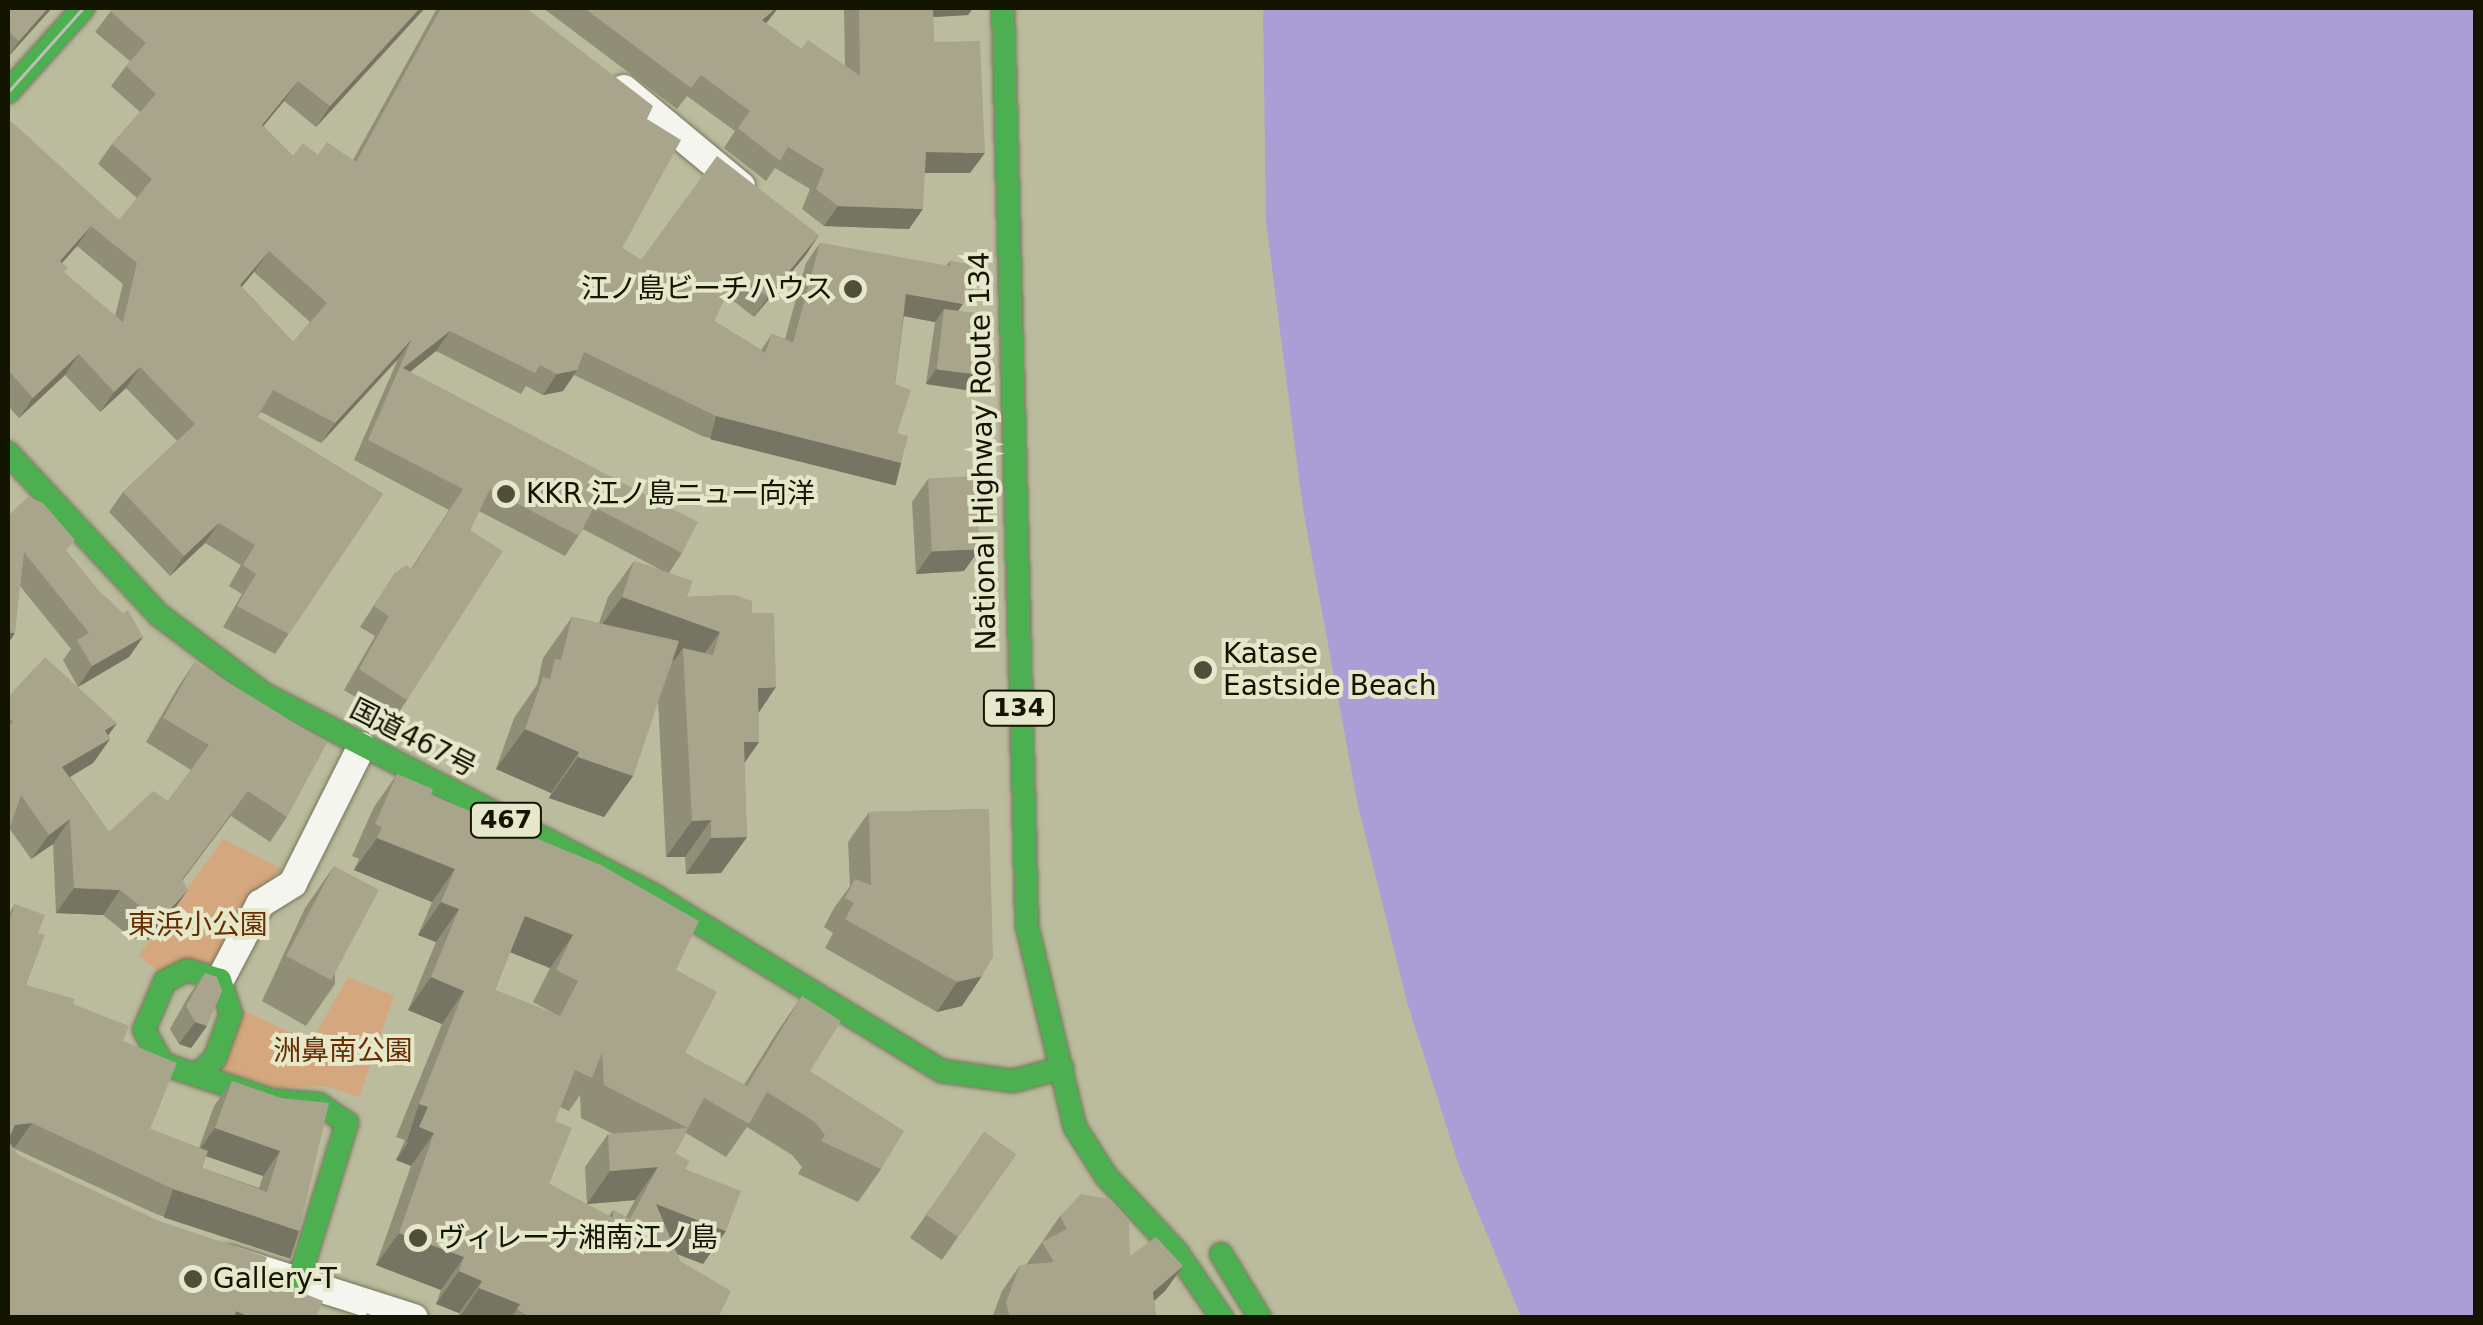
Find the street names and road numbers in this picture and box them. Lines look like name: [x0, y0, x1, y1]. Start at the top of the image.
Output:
street label: National Highway Route 134: [963, 251, 1003, 651]
road number: 134: [982, 688, 1056, 728]
street label: 国道467号: [344, 692, 482, 784]
road number: 467: [468, 800, 544, 840]

